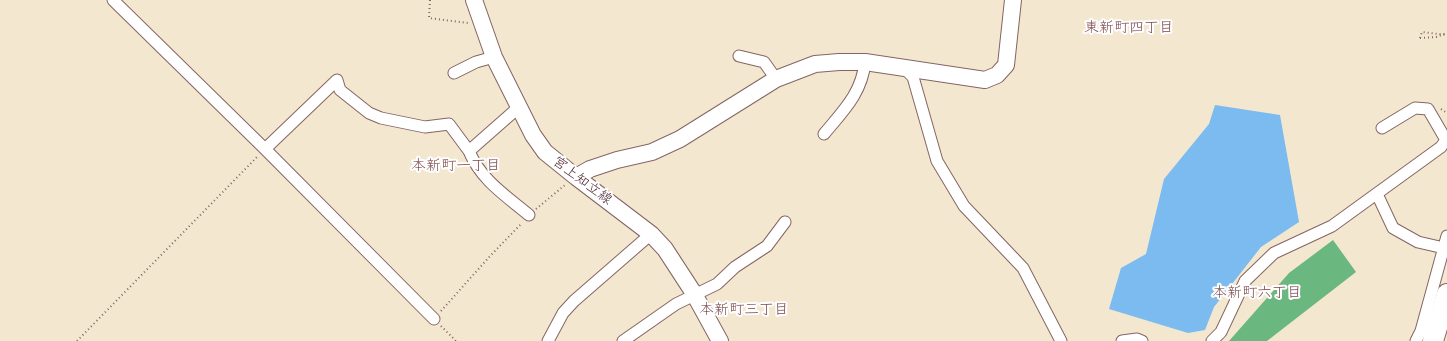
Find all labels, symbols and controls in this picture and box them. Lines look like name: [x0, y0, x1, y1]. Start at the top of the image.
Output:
district label: 東新町四丁目: [1084, 19, 1174, 37]
street label: 宮上知立線: [549, 153, 615, 209]
district label: 本新町一丁目: [411, 157, 501, 175]
district label: 本新町六丁目: [1212, 284, 1302, 302]
district label: 本新町三丁目: [699, 301, 789, 319]

